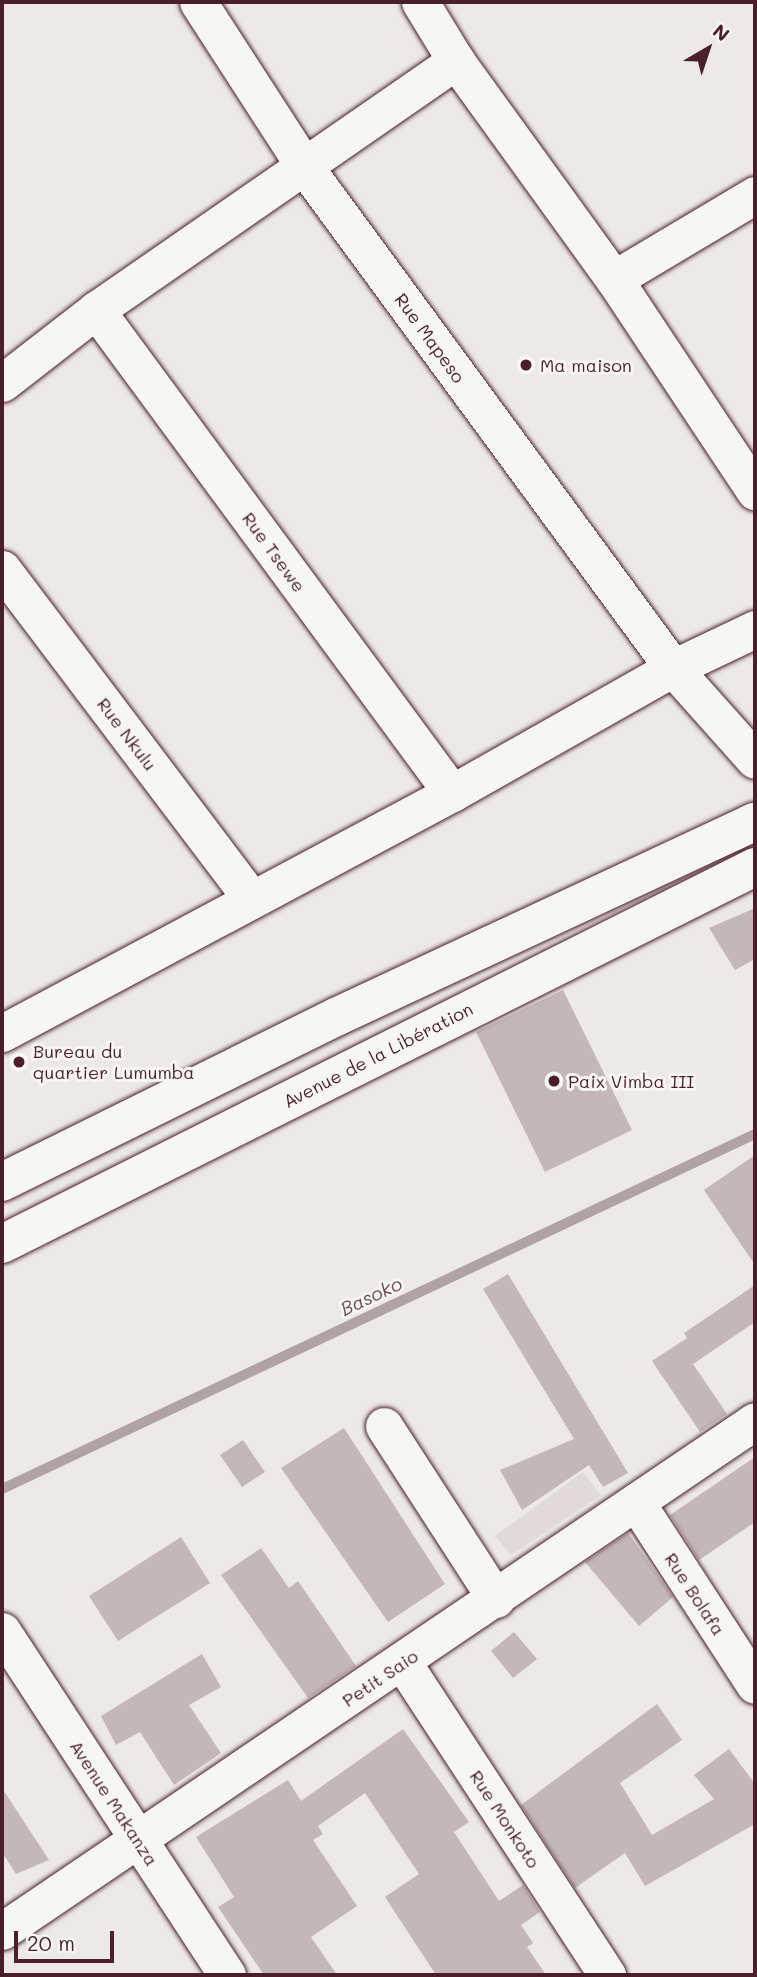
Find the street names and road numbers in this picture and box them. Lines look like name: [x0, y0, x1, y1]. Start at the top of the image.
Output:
street label: Rue Mapeso: [390, 289, 470, 387]
street label: Rue Tsewe: [238, 508, 310, 596]
street label: Rue Nkulu: [93, 693, 161, 775]
street label: Avenue de la Libération: [280, 998, 476, 1112]
street label: Rue Bolafa: [660, 1549, 730, 1639]
street label: Petit Saio: [338, 1645, 422, 1711]
street label: Avenue Makanza: [65, 1736, 163, 1870]
street label: Rue Monkoto: [465, 1766, 545, 1872]

